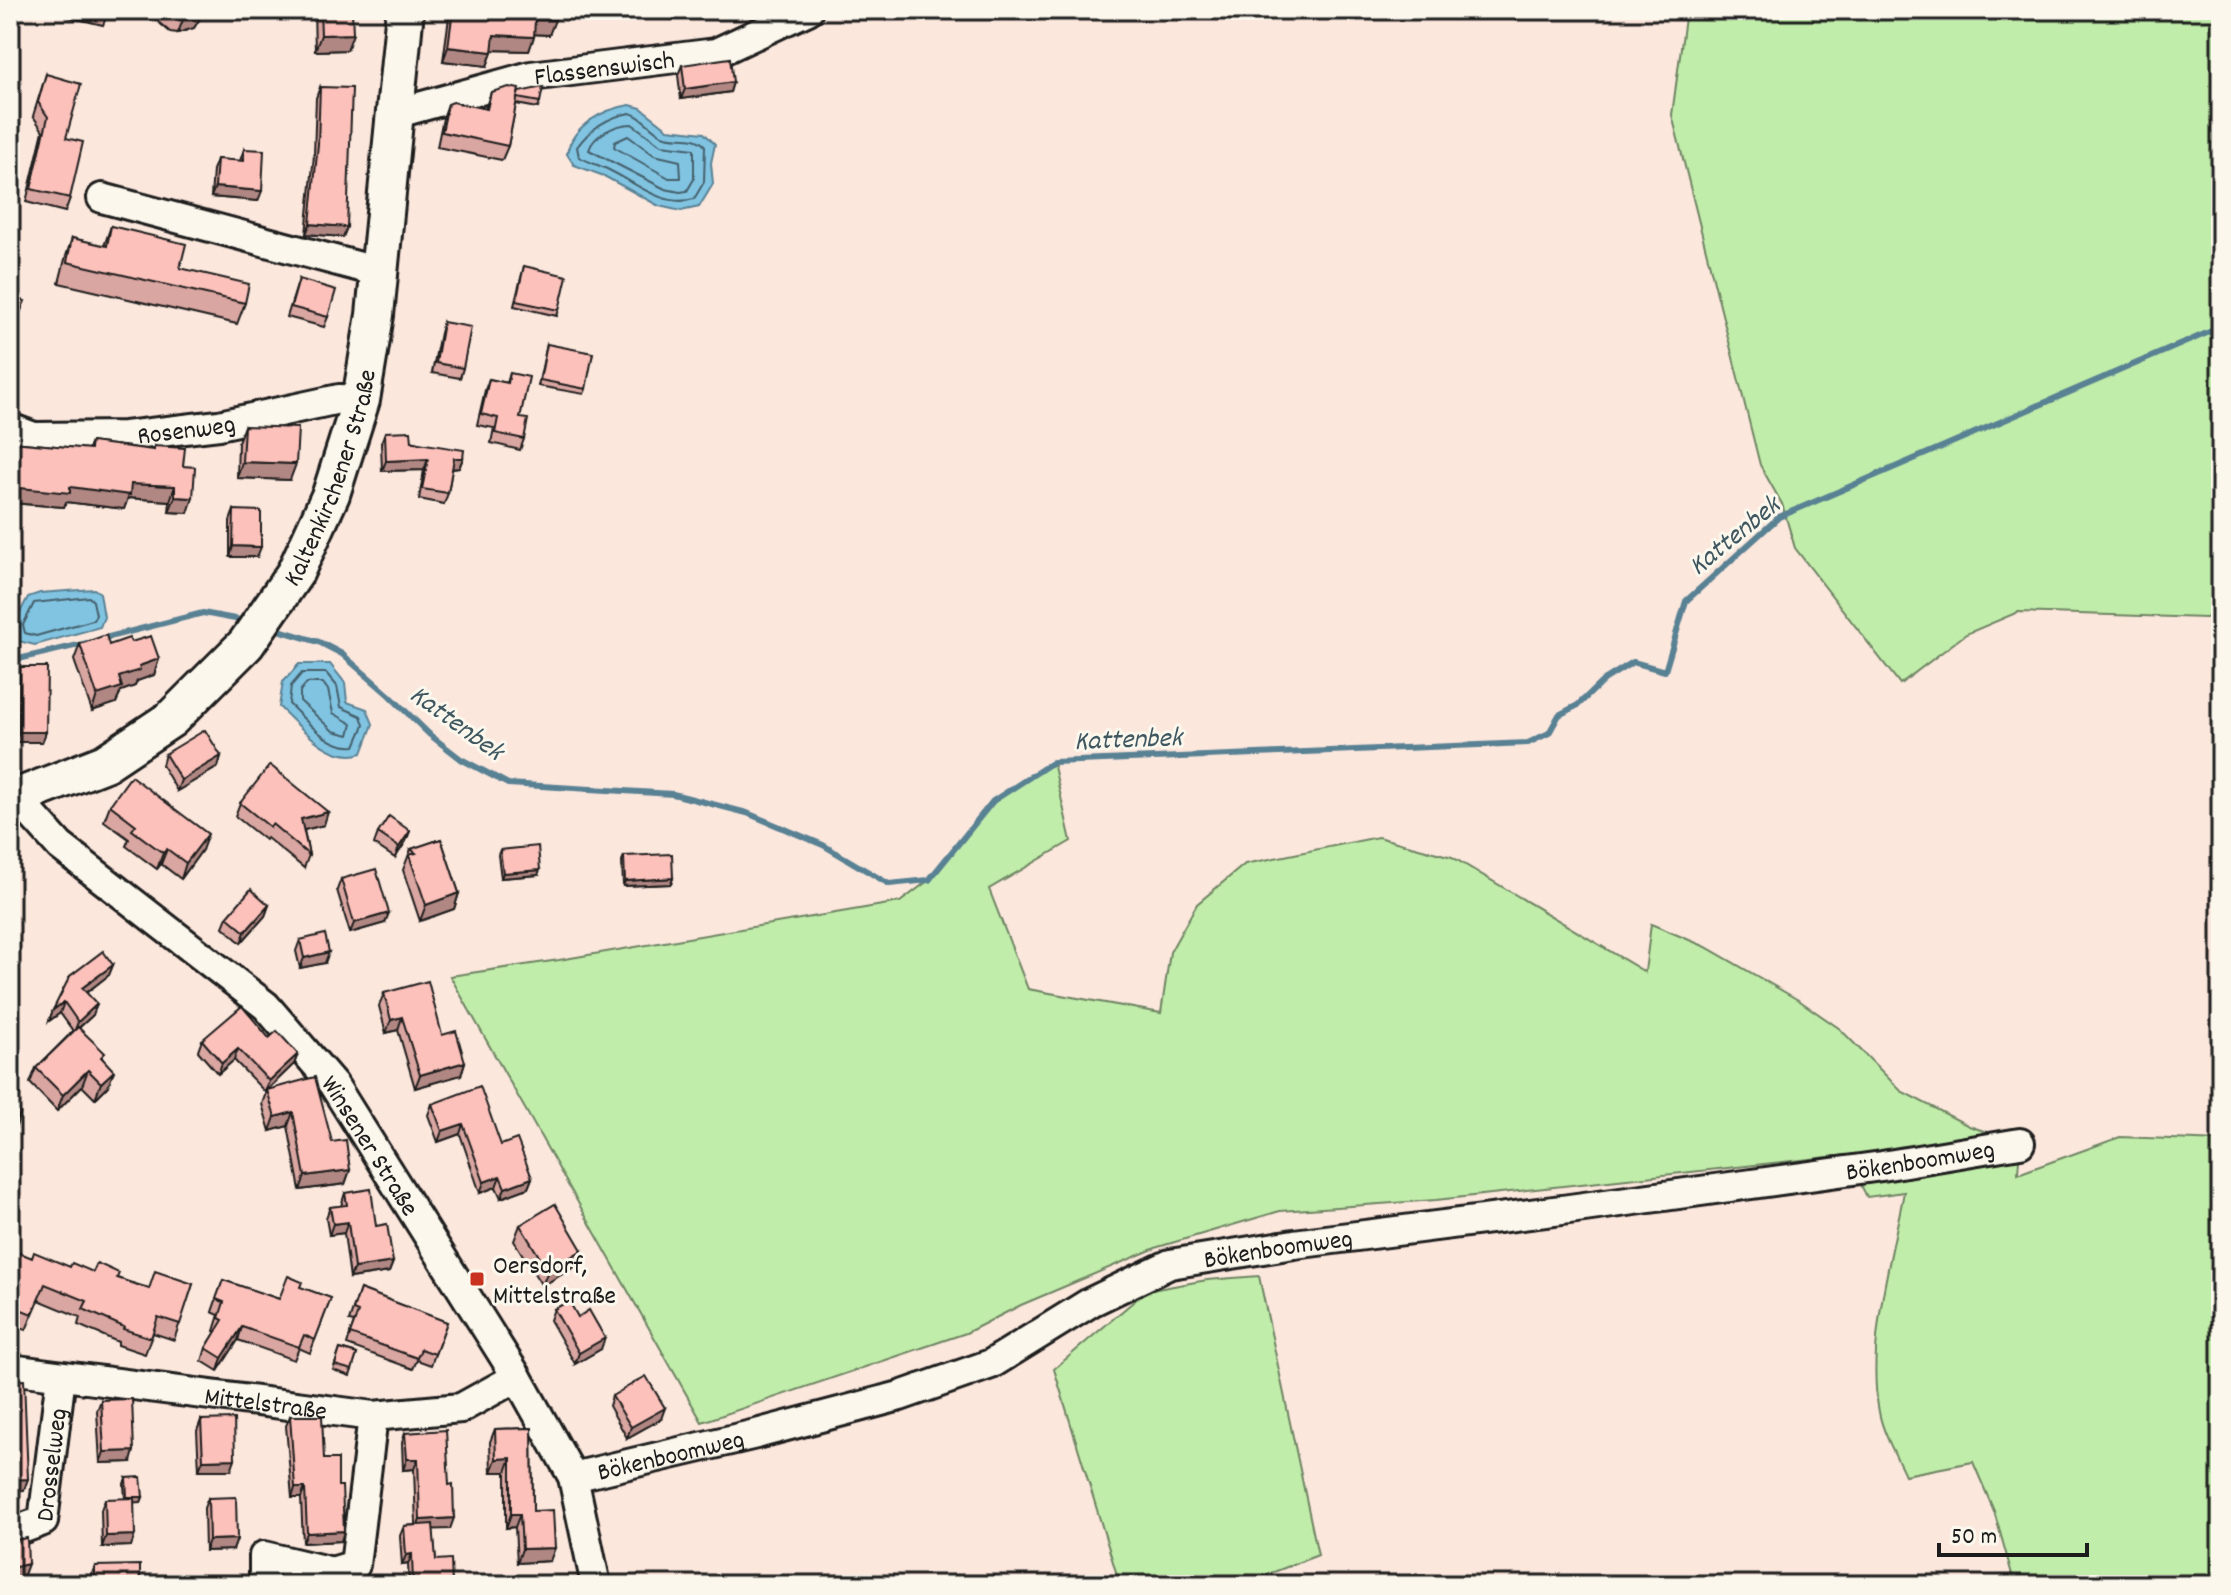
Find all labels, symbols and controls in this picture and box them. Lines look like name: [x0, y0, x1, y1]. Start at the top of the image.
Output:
street label: Flassenswisch: [532, 43, 677, 97]
street label: Kaltenkirchener Straße: [276, 367, 388, 595]
street label: Rosenweg: [135, 407, 239, 456]
water label: Kattenbek: [1682, 487, 1793, 587]
water label: Kattenbek: [400, 677, 513, 774]
water label: Kattenbek: [1074, 720, 1185, 764]
street label: Winsener Straße: [311, 1068, 426, 1224]
street label: Bökenboomweg: [1844, 1133, 1998, 1193]
street label: Bökenboomweg: [1202, 1222, 1355, 1280]
place label: Oersdorf, Mittelstraße: [493, 1249, 616, 1316]
marker: Oersdorf, Mittelstraße: [468, 1270, 486, 1288]
street label: Mittelstraße: [202, 1379, 329, 1432]
street label: Drosselweg: [28, 1406, 79, 1524]
street label: Bökenboomweg: [594, 1422, 748, 1493]
scale bar: [1939, 1507, 2087, 1557]
text: 50 m: [1951, 1521, 1997, 1555]

